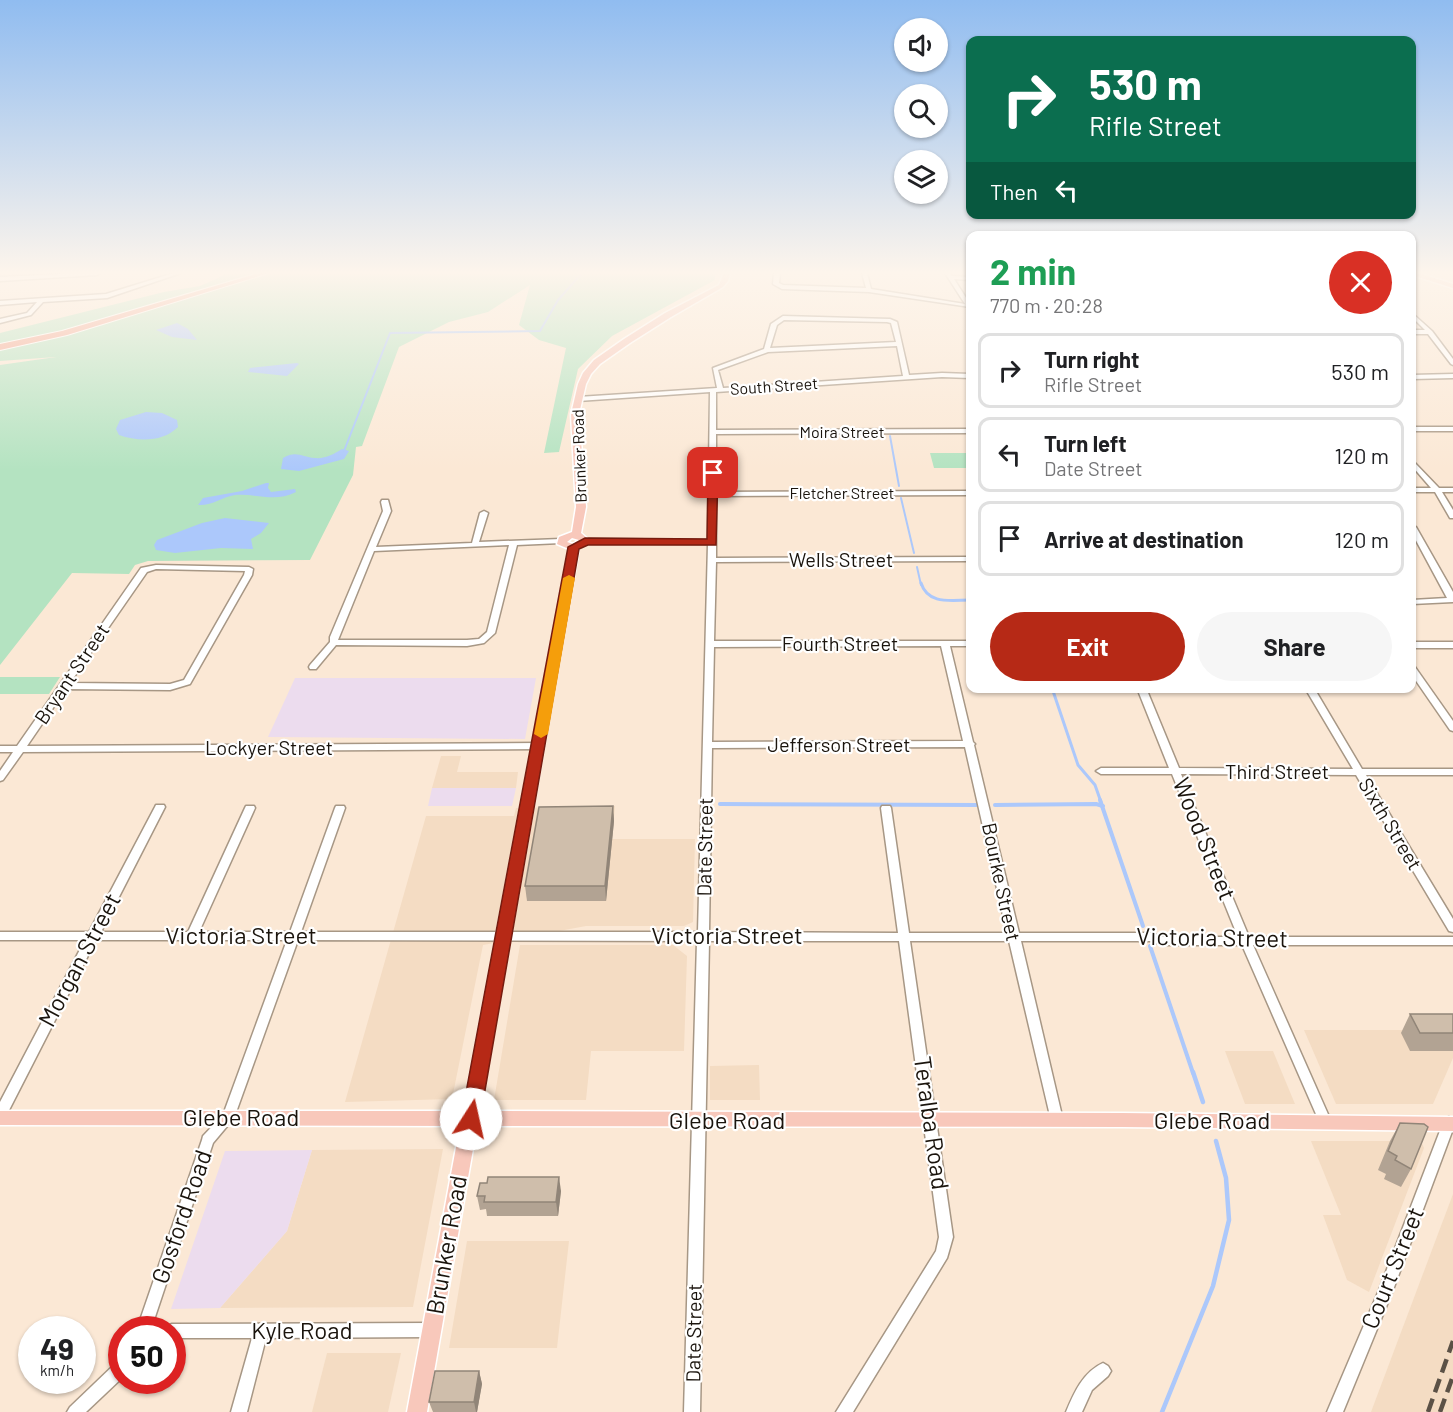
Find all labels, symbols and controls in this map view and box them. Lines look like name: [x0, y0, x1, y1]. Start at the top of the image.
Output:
map controls: [894, 18, 948, 204]
button: sound: [894, 18, 948, 72]
text: 530 m: [1089, 58, 1202, 108]
icon: right: [990, 60, 1068, 138]
button: search: [894, 84, 948, 138]
text: Rifle Street: [1089, 109, 1222, 141]
button: layers: [894, 150, 948, 204]
icon: left: [1050, 174, 1083, 207]
text: Then: [990, 178, 1038, 204]
text: 2 min: [990, 249, 1076, 292]
button: close: [1329, 251, 1392, 314]
text: 770 m · 20:28: [990, 293, 1103, 317]
text: Turn right: [1044, 346, 1139, 372]
icon: right: [993, 354, 1026, 387]
text: 530 m: [1331, 358, 1389, 384]
text: Rifle Street: [1044, 372, 1142, 396]
street label: South Street: [729, 373, 819, 398]
street label: Brunker Road: [567, 409, 590, 503]
street label: Moira Street: [799, 422, 885, 441]
text: Turn left: [1044, 430, 1127, 456]
icon: left: [993, 438, 1026, 471]
text: 120 m: [1334, 442, 1389, 468]
pin: [687, 447, 738, 498]
icon: arrive: [696, 456, 729, 489]
text: Date Street: [1044, 456, 1143, 480]
street label: Fletcher Street: [790, 483, 894, 502]
icon: arrive: [993, 522, 1026, 555]
text: Arrive at destination: [1044, 526, 1243, 552]
text: 120 m: [1334, 526, 1389, 552]
street label: Wells Street: [789, 547, 893, 571]
button: Exit: [990, 612, 1185, 681]
button: Share: [1197, 612, 1392, 681]
street label: Bryant Street: [29, 619, 114, 728]
street label: Fourth Street: [782, 631, 898, 655]
street label: Jefferson Street: [767, 732, 911, 756]
street label: Lockyer Street: [205, 735, 333, 759]
street label: Third Street: [1225, 759, 1329, 783]
street label: Wood Street: [1168, 773, 1243, 904]
street label: Sixth Street: [1354, 773, 1428, 874]
street label: Date Street: [691, 797, 717, 896]
street label: Bourke Street: [978, 820, 1026, 943]
street label: Morgan Street: [31, 888, 126, 1031]
street label: Victoria Street: [165, 920, 317, 949]
street label: Victoria Street: [651, 920, 803, 949]
street label: Victoria Street: [1136, 921, 1288, 952]
street label: Teralba Road: [909, 1054, 956, 1191]
position arrow: [439, 1087, 503, 1151]
street label: Glebe Road: [183, 1102, 299, 1131]
street label: Glebe Road: [669, 1105, 785, 1134]
street label: Glebe Road: [1154, 1105, 1270, 1134]
street label: Gosford Road: [144, 1146, 217, 1287]
street label: Brunker Road: [419, 1173, 472, 1316]
street label: Court Street: [1354, 1202, 1429, 1332]
street label: Date Street: [680, 1283, 706, 1382]
street label: Kyle Road: [251, 1315, 353, 1344]
speed limit sign: 50: [108, 1316, 186, 1394]
text: 49: [40, 1330, 74, 1366]
text: km/h: [40, 1361, 74, 1379]

